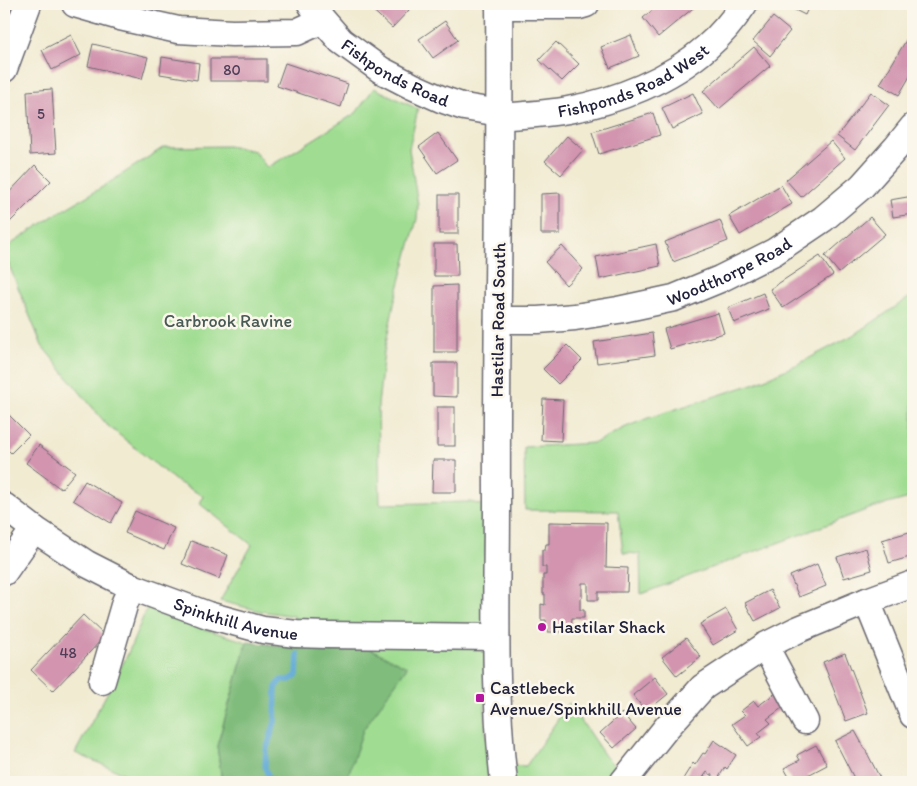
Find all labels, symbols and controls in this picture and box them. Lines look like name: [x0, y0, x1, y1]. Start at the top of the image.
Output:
street label: Fishponds Road: [337, 34, 452, 112]
street label: Fishponds Road West: [556, 39, 714, 123]
house number: 80: [223, 61, 241, 79]
house number: 5: [37, 105, 45, 123]
street label: Woodthorpe Road: [663, 232, 796, 311]
street label: Hastilar Road South: [486, 242, 510, 398]
park label: Carbrook Ravine: [164, 310, 292, 332]
street label: Spinkhill Avenue: [170, 592, 299, 645]
place label: Hastilar Shack: [552, 616, 666, 638]
marker: Hastilar Shack: [536, 621, 548, 633]
house number: 48: [59, 644, 77, 662]
place label: Castlebeck Avenue/Spinkhill Avenue: [490, 677, 682, 720]
marker: Castlebeck Avenue/Spinkhill Avenue: [474, 692, 486, 704]

